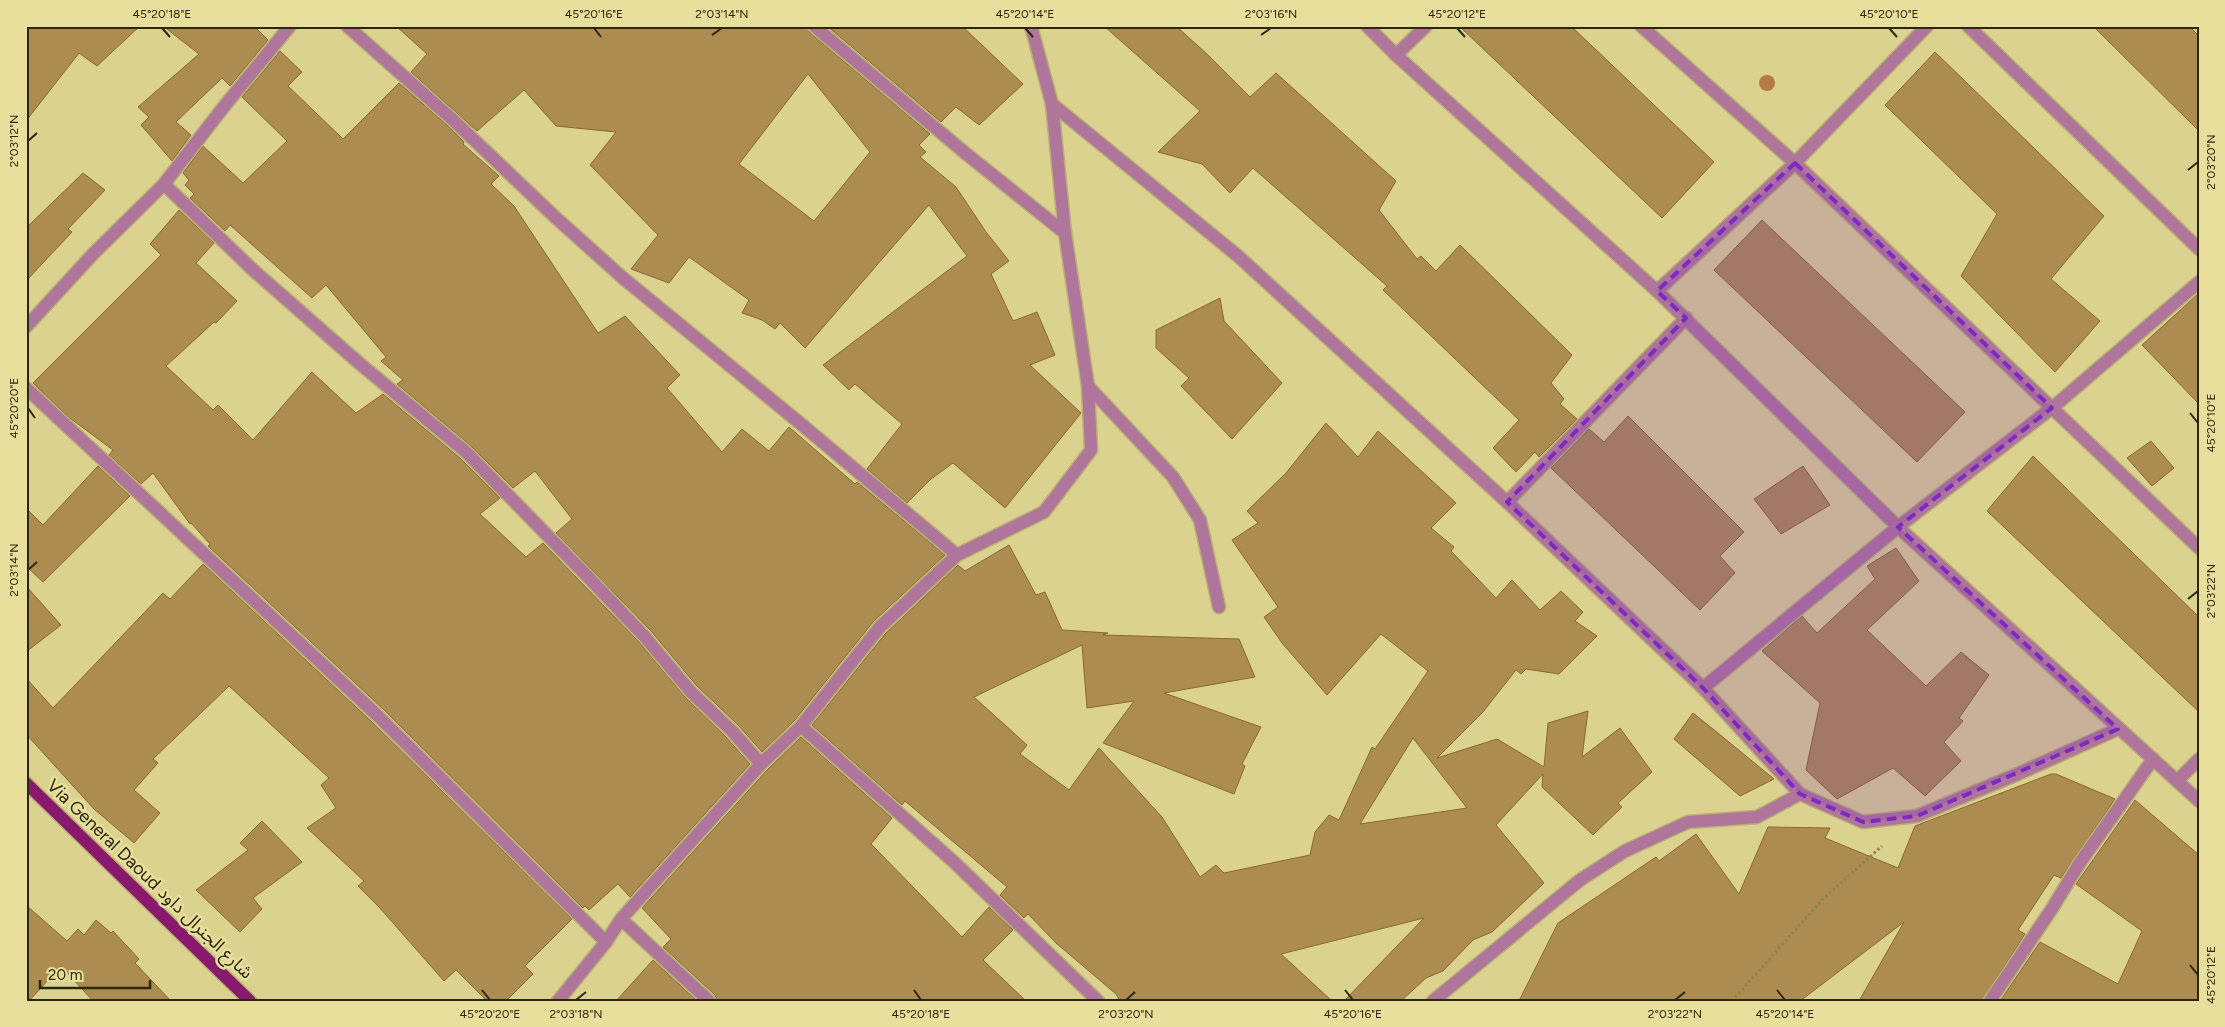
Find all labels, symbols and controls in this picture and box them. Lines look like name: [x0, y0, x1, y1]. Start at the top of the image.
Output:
text: 45°20'18"E: [133, 7, 191, 21]
text: 45°20'16"E: [565, 7, 623, 21]
text: 2°03'14"N: [695, 7, 749, 21]
text: 45°20'14"E: [996, 7, 1054, 21]
text: 2°03'16"N: [1245, 7, 1297, 21]
text: 45°20'12"E: [1428, 7, 1486, 21]
text: 45°20'10"E: [1859, 7, 1919, 21]
text: 2°03'12"N: [7, 115, 21, 167]
text: 2°03'20"N: [2204, 134, 2218, 190]
text: 45°20'20"E: [7, 378, 21, 438]
text: 45°20'10"E: [2204, 393, 2218, 453]
text: 2°03'14"N: [7, 543, 21, 597]
text: 2°03'22"N: [2204, 564, 2218, 618]
street label: Via General Daoud شارع الجنرال داود: [40, 775, 258, 986]
text: 45°20'12"E: [2204, 946, 2218, 1004]
scale bar: [40, 957, 150, 989]
text: 20 m: [48, 966, 82, 984]
text: 45°20'20"E: [460, 1007, 520, 1021]
text: 2°03'18"N: [549, 1007, 603, 1021]
text: 45°20'18"E: [892, 1007, 950, 1021]
text: 2°03'20"N: [1098, 1007, 1154, 1021]
text: 45°20'16"E: [1324, 1007, 1382, 1021]
text: 2°03'22"N: [1648, 1007, 1702, 1021]
text: 45°20'14"E: [1756, 1007, 1814, 1021]

